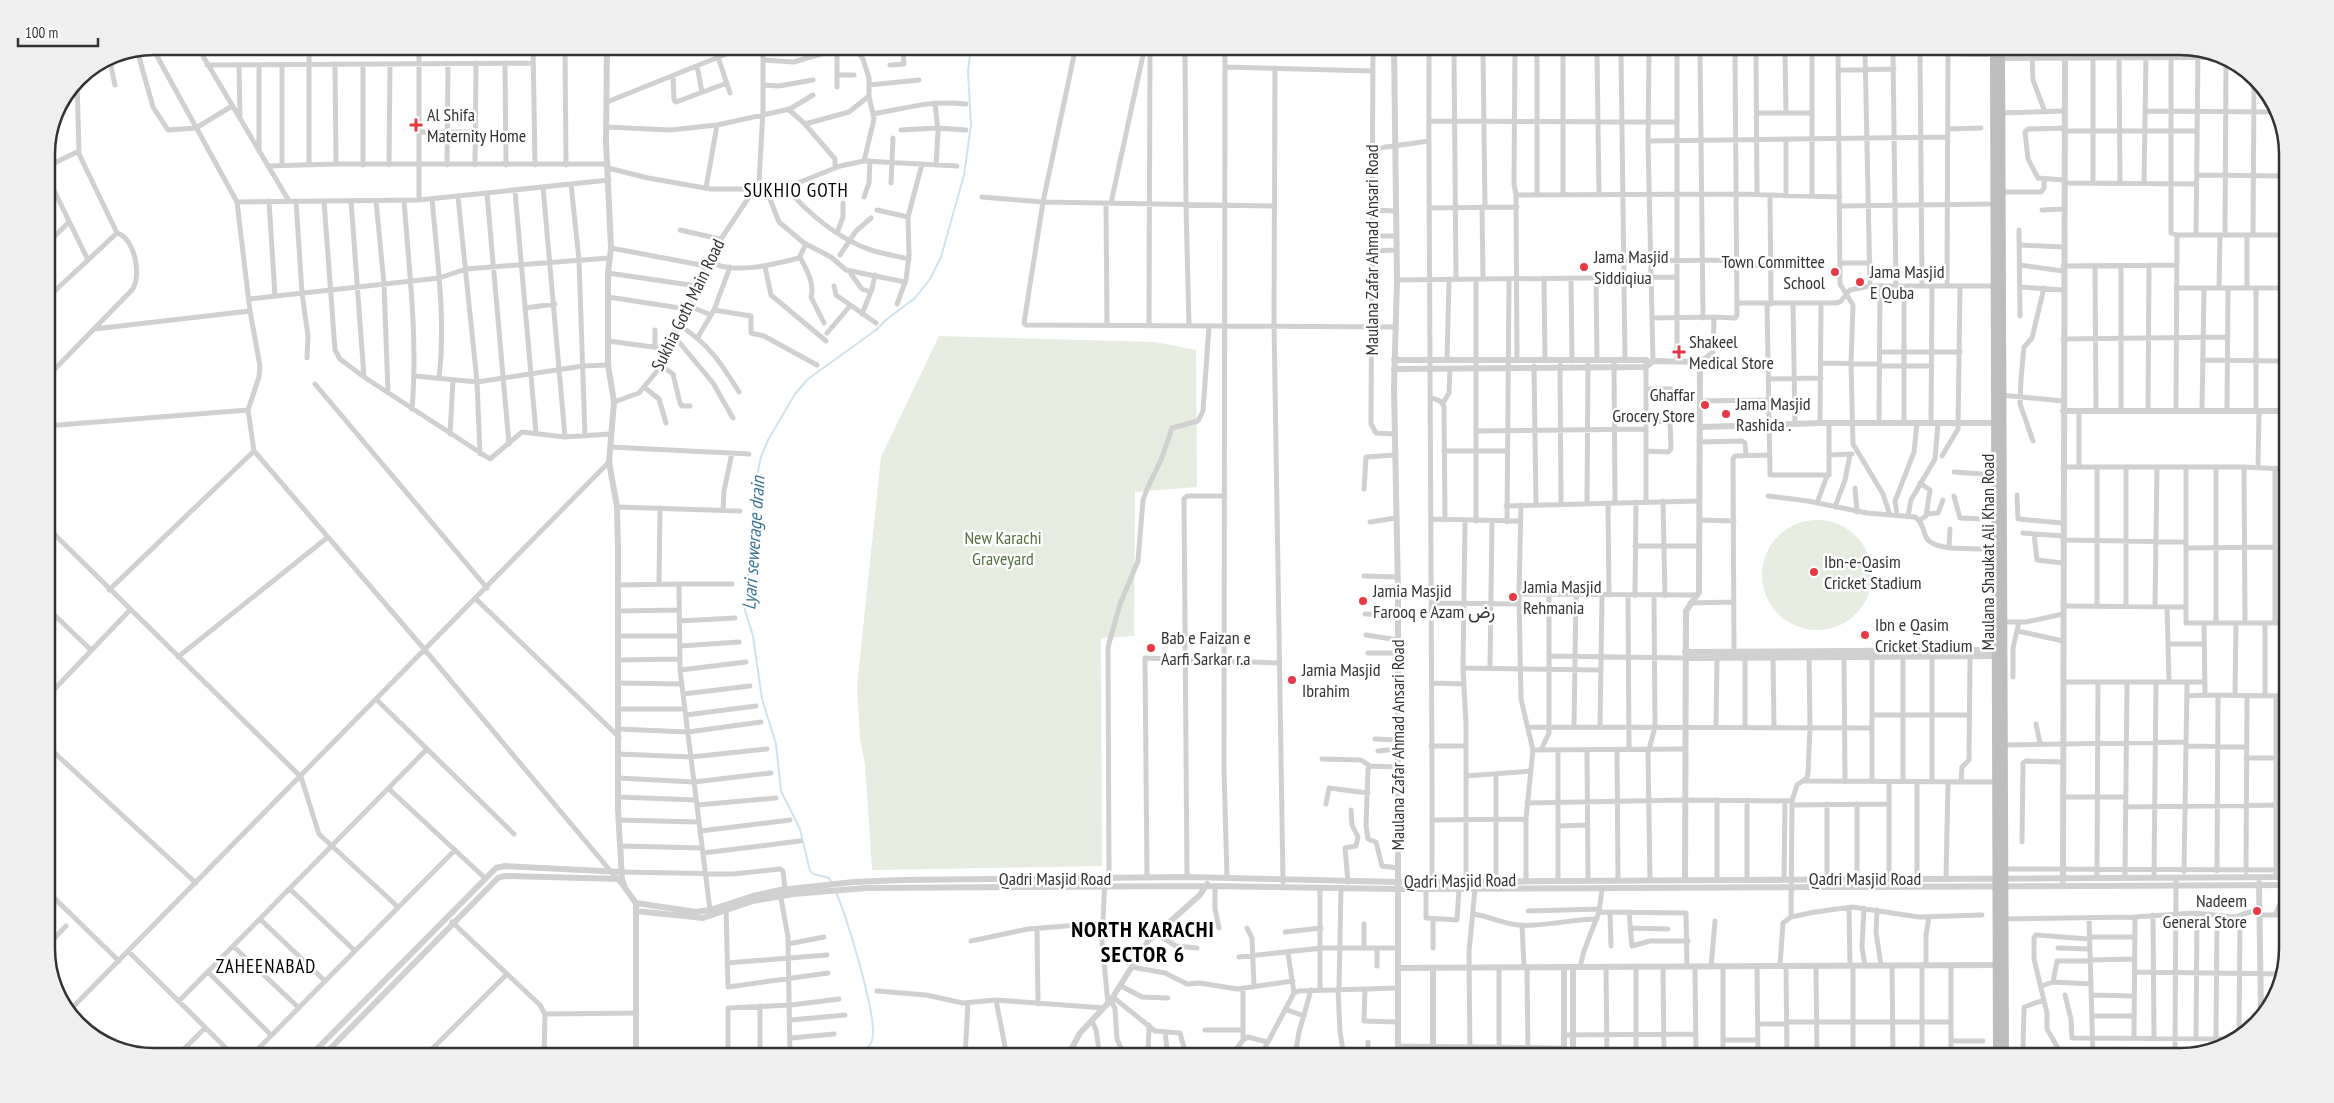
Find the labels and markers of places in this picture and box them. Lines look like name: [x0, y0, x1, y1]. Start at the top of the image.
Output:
place label: Al Shifa Maternity Home: [427, 103, 526, 147]
marker: Al Shifa Maternity Home: [409, 118, 423, 132]
place label: Jama Masjid Siddiqiua: [1593, 245, 1669, 289]
place label: Town Committee School: [1722, 250, 1826, 294]
place label: Jama Masjid E Quba: [1869, 260, 1945, 304]
marker: Jama Masjid Siddiqiua: [1578, 261, 1590, 273]
marker: Town Committee School: [1829, 266, 1841, 278]
marker: Jama Masjid E Quba: [1854, 276, 1866, 288]
place label: Shakeel Medical Store: [1689, 330, 1774, 374]
marker: Shakeel Medical Store: [1673, 346, 1685, 358]
place label: Ghaffar Grocery Store: [1612, 383, 1695, 427]
place label: Jama Masjid Rashida .: [1735, 392, 1811, 436]
marker: Ghaffar Grocery Store: [1699, 399, 1711, 411]
marker: Jama Masjid Rashida .: [1720, 408, 1732, 420]
place label: Ibn-e-Qasim Cricket Stadium: [1824, 550, 1921, 594]
marker: Ibn-e-Qasim Cricket Stadium: [1808, 566, 1820, 578]
place label: Jamia Masjid Rehmania: [1522, 575, 1602, 619]
place label: Jamia Masjid Farooq e Azam رض: [1372, 579, 1495, 623]
marker: Jamia Masjid Rehmania: [1507, 591, 1519, 603]
marker: Jamia Masjid Farooq e Azam رض: [1357, 595, 1369, 607]
place label: Ibn e Qasim Cricket Stadium: [1875, 613, 1972, 657]
place label: Bab e Faizan e Aarfi Sarkar r.a: [1161, 626, 1251, 670]
marker: Ibn e Qasim Cricket Stadium: [1859, 629, 1871, 641]
marker: Bab e Faizan e Aarfi Sarkar r.a: [1145, 642, 1157, 654]
place label: Jamia Masjid Ibrahim: [1301, 658, 1381, 702]
marker: Jamia Masjid Ibrahim: [1286, 674, 1298, 686]
place label: Nadeem General Store: [2163, 889, 2247, 933]
marker: Nadeem General Store: [2251, 905, 2263, 917]

